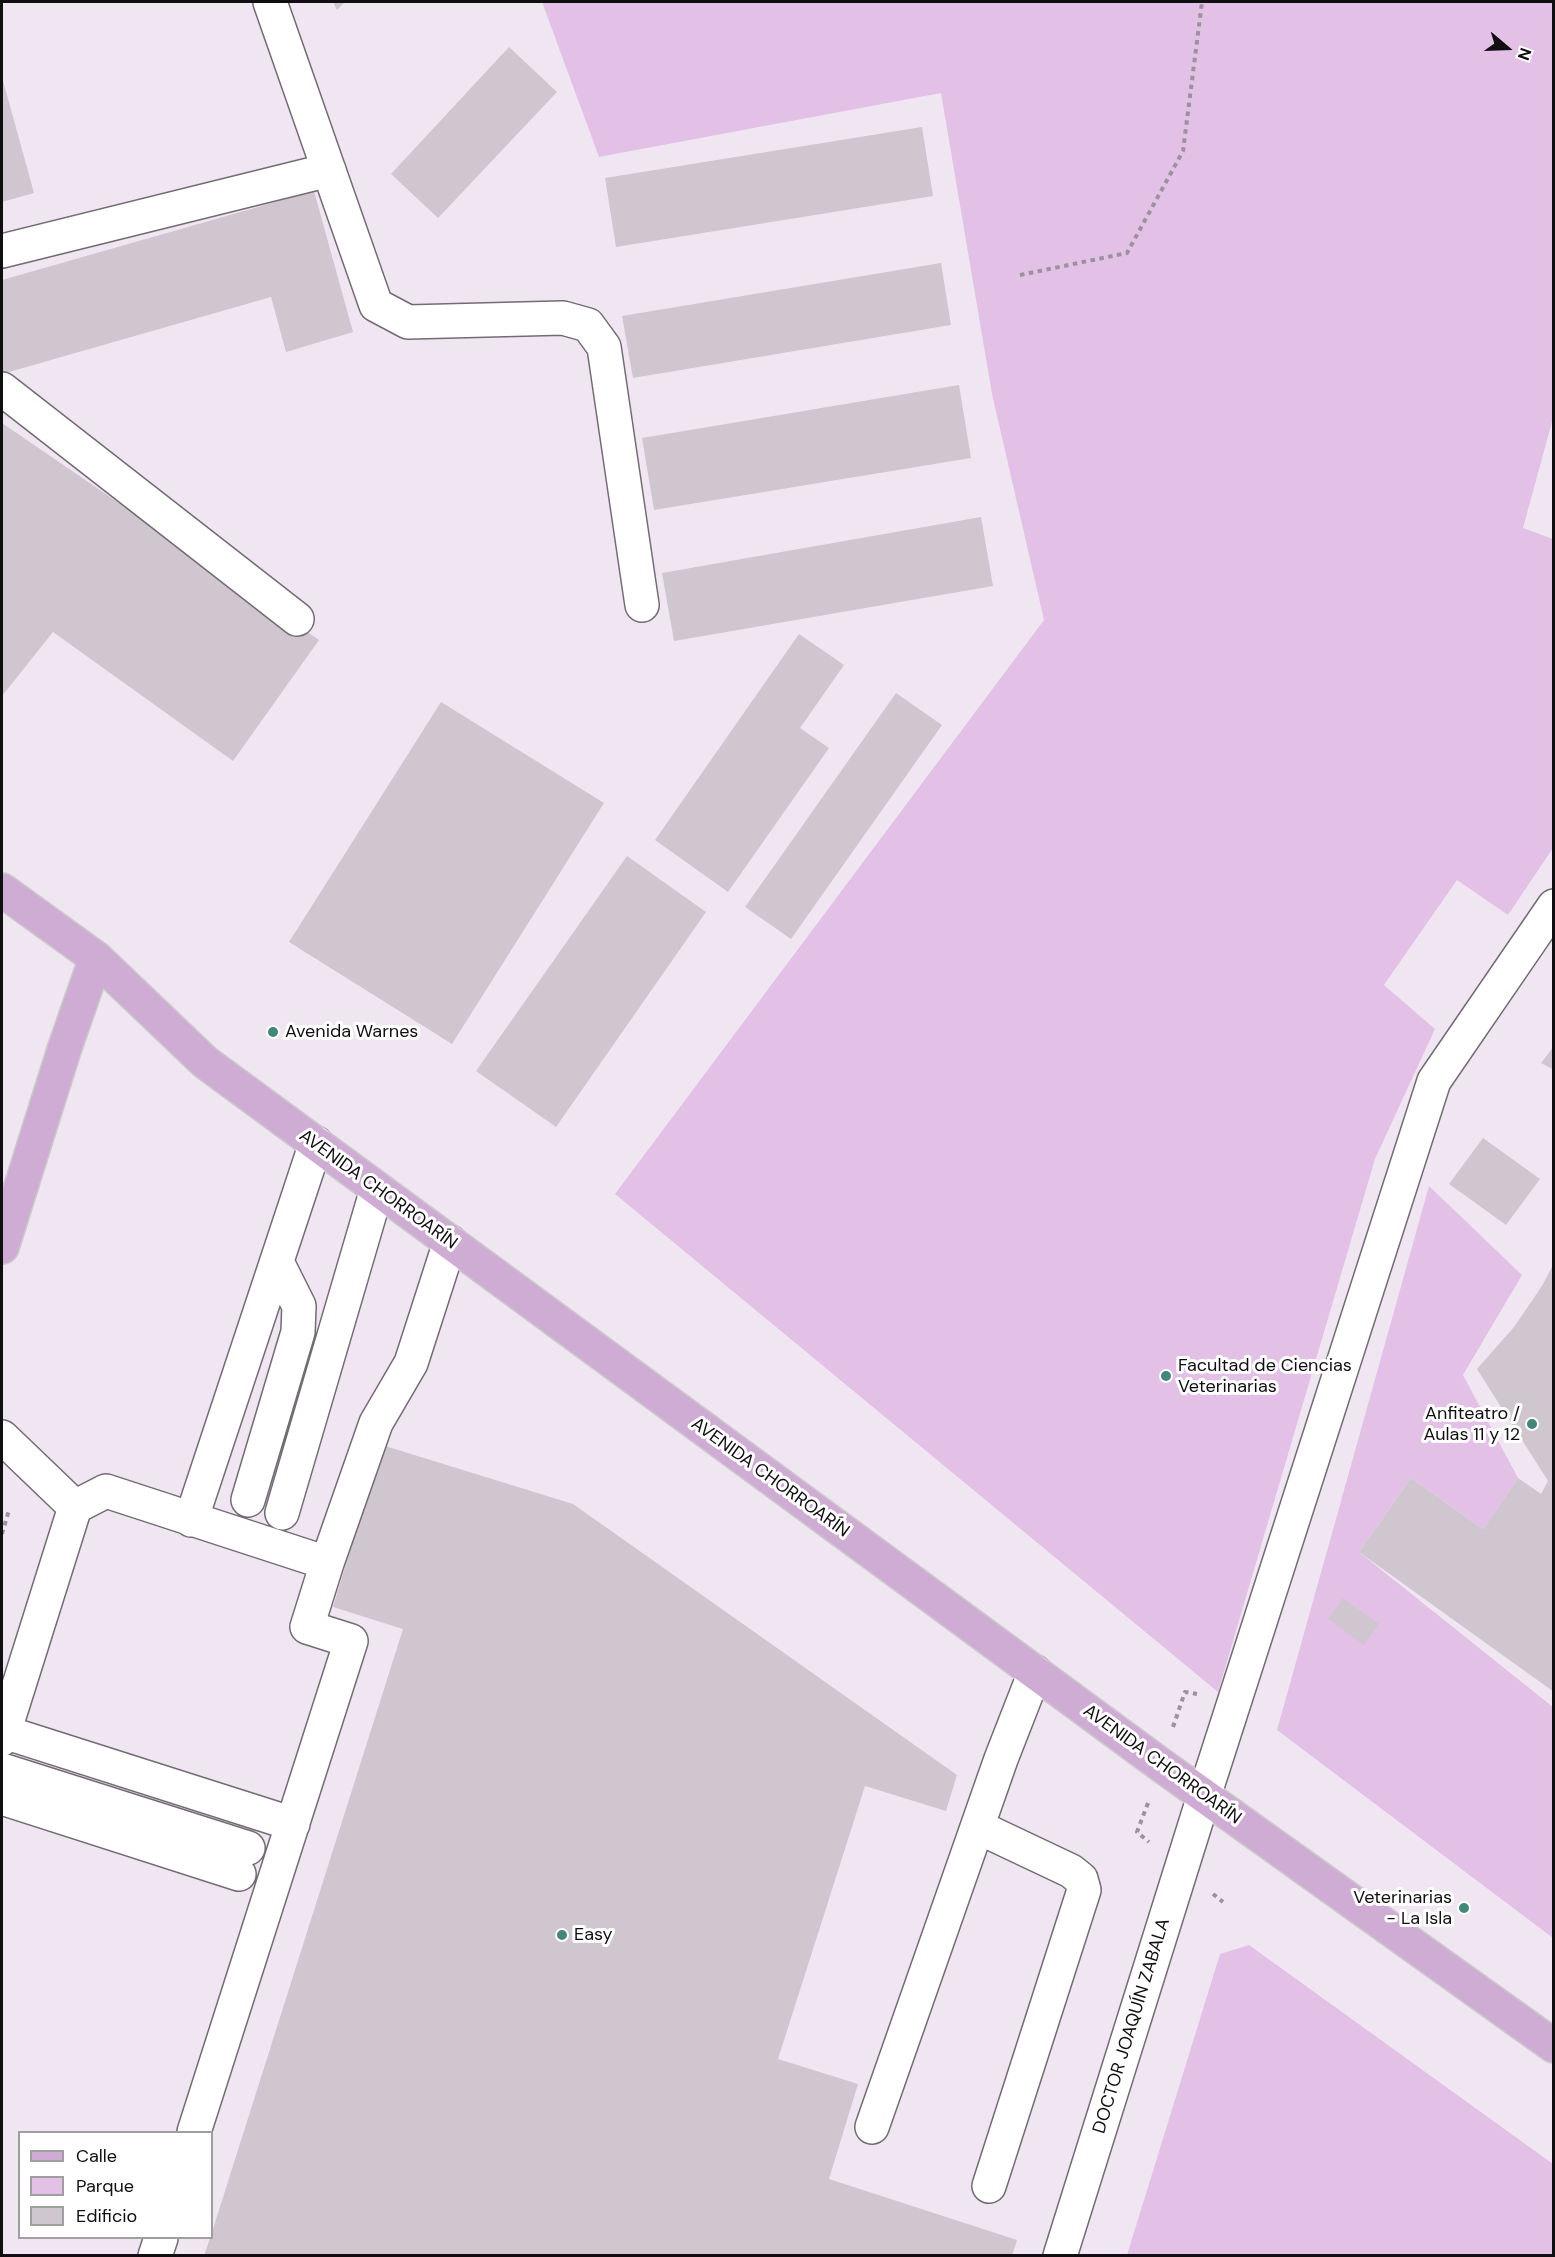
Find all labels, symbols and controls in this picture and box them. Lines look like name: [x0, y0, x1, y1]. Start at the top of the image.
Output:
north arrow: [1477, 18, 1537, 78]
text: N: [1513, 45, 1536, 63]
place label: Avenida Warnes: [285, 1021, 418, 1043]
marker: Avenida Warnes: [266, 1025, 280, 1039]
street label: AVENIDA CHORROARÍN: [295, 1125, 461, 1255]
place label: Facultad de Ciencias Veterinarias: [1178, 1355, 1352, 1398]
marker: Facultad de Ciencias Veterinarias: [1159, 1369, 1173, 1383]
place label: Anfiteatro / Aulas 11 y 12: [1424, 1403, 1520, 1446]
street label: AVENIDA CHORROARÍN: [687, 1413, 853, 1543]
marker: Anfiteatro / Aulas 11 y 12: [1525, 1417, 1539, 1431]
street label: AVENIDA CHORROARÍN: [1079, 1700, 1245, 1830]
place label: Veterinarias - La Isla: [1353, 1887, 1452, 1930]
marker: Veterinarias - La Isla: [1457, 1901, 1471, 1915]
street label: DOCTOR JOAQUÍN ZABALA: [1089, 1916, 1175, 2136]
place label: Easy: [574, 1924, 613, 1946]
marker: Easy: [555, 1928, 569, 1942]
legend: [18, 2131, 213, 2239]
text: Calle: [76, 2144, 117, 2168]
text: Parque: [76, 2174, 134, 2198]
text: Edificio: [76, 2204, 137, 2228]

